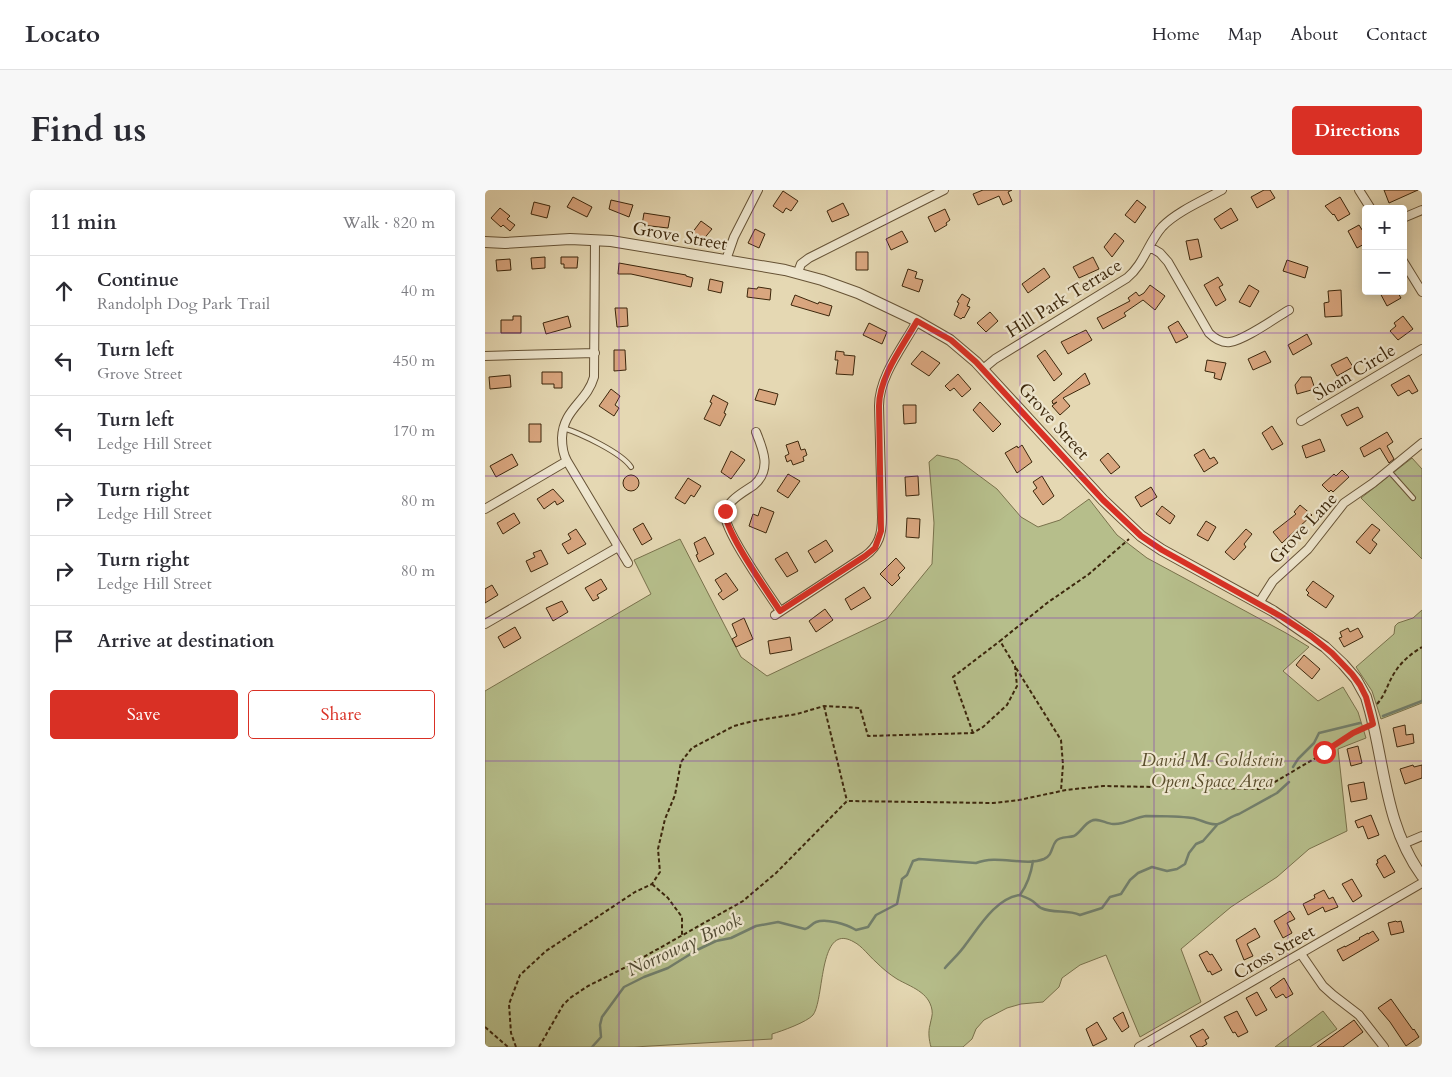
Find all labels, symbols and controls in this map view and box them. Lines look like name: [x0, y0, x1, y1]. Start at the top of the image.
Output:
text: Locato: [25, 18, 100, 51]
text: Home: [1152, 22, 1200, 47]
text: Map: [1228, 22, 1262, 47]
text: About: [1290, 22, 1338, 47]
text: Contact: [1366, 22, 1427, 47]
text: Find us: [30, 106, 146, 154]
button: Directions: [1292, 106, 1422, 155]
map controls: [1362, 205, 1407, 295]
button: +: [1362, 205, 1407, 250]
text: 11 min: [50, 208, 117, 237]
text: Walk · 820 m: [343, 212, 435, 234]
street label: Grove Street: [630, 216, 730, 257]
button: −: [1362, 250, 1407, 295]
street label: Hill Park Terrace: [1002, 253, 1127, 344]
text: Continue: [97, 267, 179, 293]
icon: ahead: [50, 277, 78, 305]
text: 40 m: [401, 280, 435, 302]
text: Randolph Dog Park Trail: [97, 293, 270, 315]
text: Turn left: [97, 337, 174, 363]
street label: Sloan Circle: [1308, 338, 1400, 407]
icon: left: [50, 347, 78, 375]
text: 450 m: [393, 350, 435, 372]
text: Grove Street: [97, 363, 182, 385]
street label: Grove Street: [1012, 377, 1095, 466]
text: Turn left: [97, 407, 174, 433]
icon: left: [50, 417, 78, 445]
text: 170 m: [393, 420, 435, 442]
text: Ledge Hill Street: [97, 433, 212, 455]
text: Turn right: [97, 477, 189, 503]
icon: right: [50, 487, 78, 515]
street label: Grove Lane: [1264, 487, 1343, 570]
text: 80 m: [401, 490, 435, 512]
route end: [714, 500, 737, 523]
text: Ledge Hill Street: [97, 503, 212, 525]
text: Turn right: [97, 547, 189, 573]
icon: right: [50, 557, 78, 585]
text: 80 m: [401, 560, 435, 582]
text: Ledge Hill Street: [97, 573, 212, 595]
icon: arrive: [50, 627, 78, 655]
text: Arrive at destination: [97, 628, 274, 654]
button: Save: [50, 690, 238, 739]
button: Share: [248, 690, 435, 739]
route start: [1313, 741, 1336, 764]
park label: David M. Goldstein Open Space Area: [1141, 748, 1283, 794]
water label: Norroway Brook: [623, 907, 747, 983]
street label: Cross Street: [1229, 919, 1320, 986]

